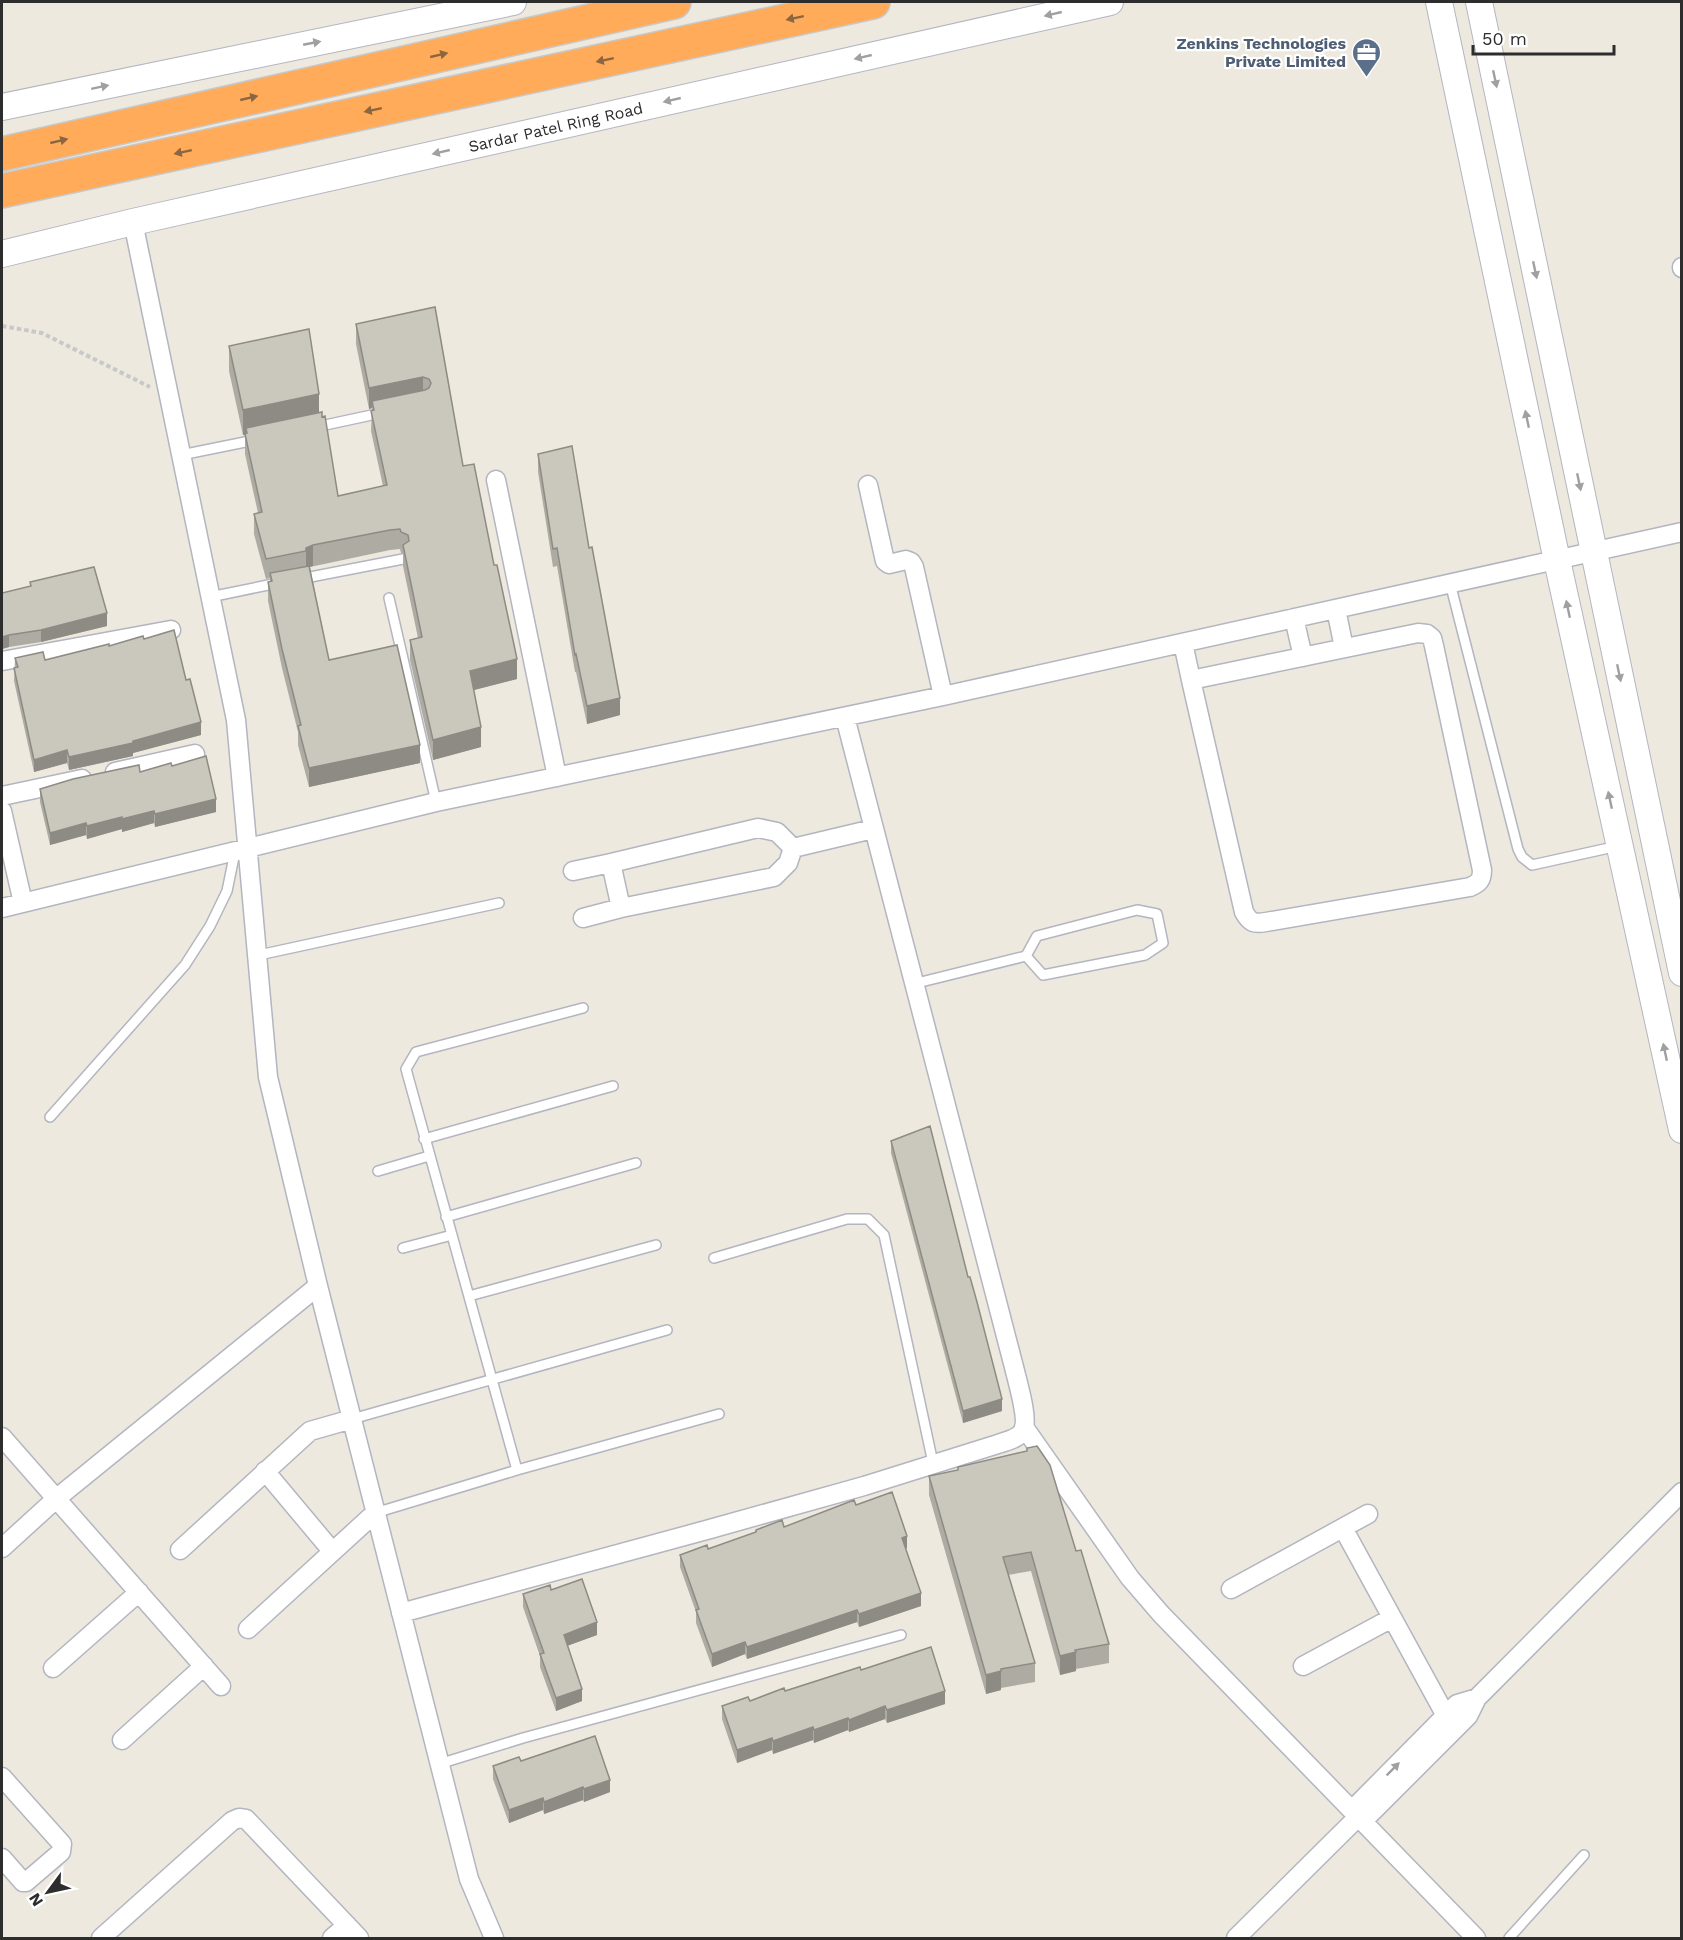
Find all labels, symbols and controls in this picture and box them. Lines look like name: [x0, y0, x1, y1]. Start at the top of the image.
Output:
one-way arrow: [1044, 10, 1062, 20]
one-way arrow: [786, 14, 805, 24]
scale bar: [1473, 18, 1614, 56]
text: 50 m: [1482, 28, 1527, 49]
place label: Zenkins Technologies Private Limited: [1177, 34, 1346, 71]
office icon: Zenkins Technologies Private Limited: [1351, 36, 1383, 78]
one-way arrow: [302, 38, 321, 48]
one-way arrow: [430, 50, 449, 59]
one-way arrow: [853, 53, 872, 63]
one-way arrow: [595, 56, 614, 65]
one-way arrow: [1491, 70, 1500, 89]
one-way arrow: [91, 81, 109, 91]
one-way arrow: [239, 93, 258, 103]
one-way arrow: [663, 96, 682, 105]
street label: Sardar Patel Ring Road: [467, 98, 645, 156]
one-way arrow: [364, 106, 383, 115]
one-way arrow: [49, 136, 68, 146]
one-way arrow: [173, 147, 192, 157]
one-way arrow: [432, 148, 450, 158]
one-way arrow: [1531, 261, 1540, 280]
one-way arrow: [1522, 409, 1531, 428]
one-way arrow: [1575, 472, 1585, 491]
one-way arrow: [1563, 600, 1572, 619]
one-way arrow: [1615, 663, 1624, 682]
one-way arrow: [1605, 790, 1614, 809]
one-way arrow: [1660, 1042, 1669, 1061]
one-way arrow: [1386, 1762, 1400, 1776]
north arrow: [18, 1862, 78, 1922]
text: N: [25, 1890, 47, 1910]

